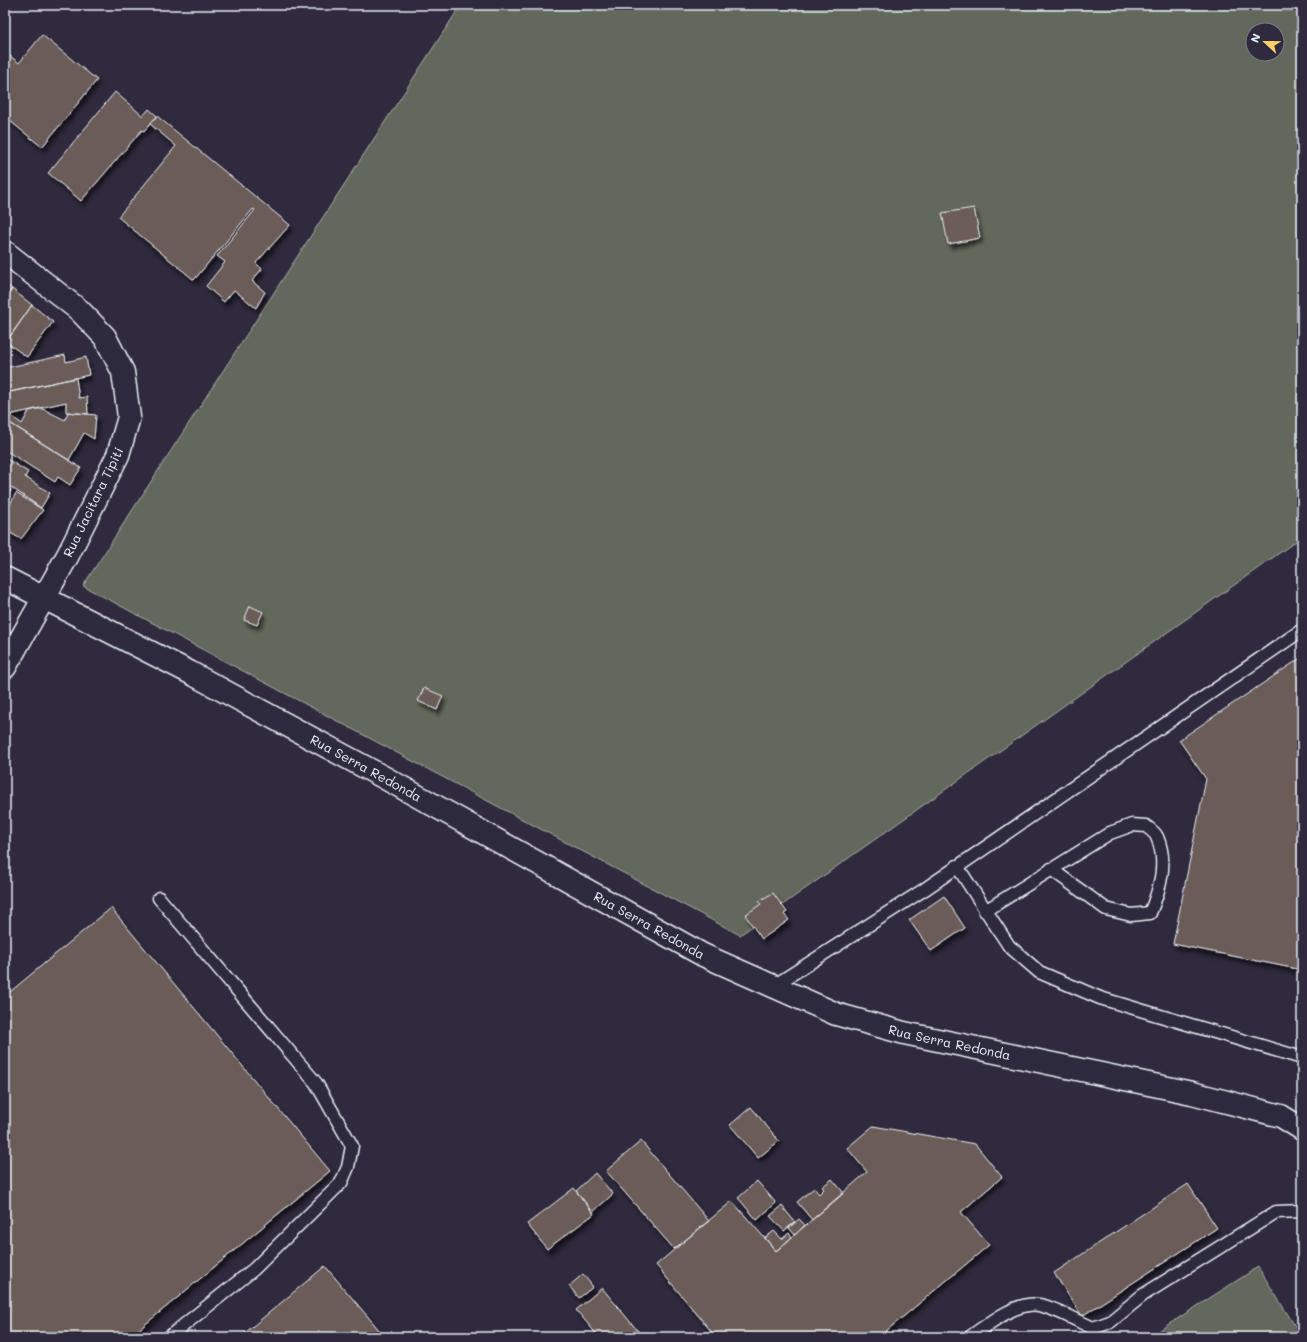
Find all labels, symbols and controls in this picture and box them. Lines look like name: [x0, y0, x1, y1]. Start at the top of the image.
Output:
north arrow: [1245, 22, 1285, 62]
text: N: [1247, 31, 1264, 45]
street label: Rua Jacitara Tipiti: [59, 444, 127, 559]
street label: Rua Serra Redonda: [308, 730, 425, 805]
street label: Rua Serra Redonda: [591, 887, 708, 962]
street label: Rua Serra Redonda: [887, 1020, 1012, 1063]

